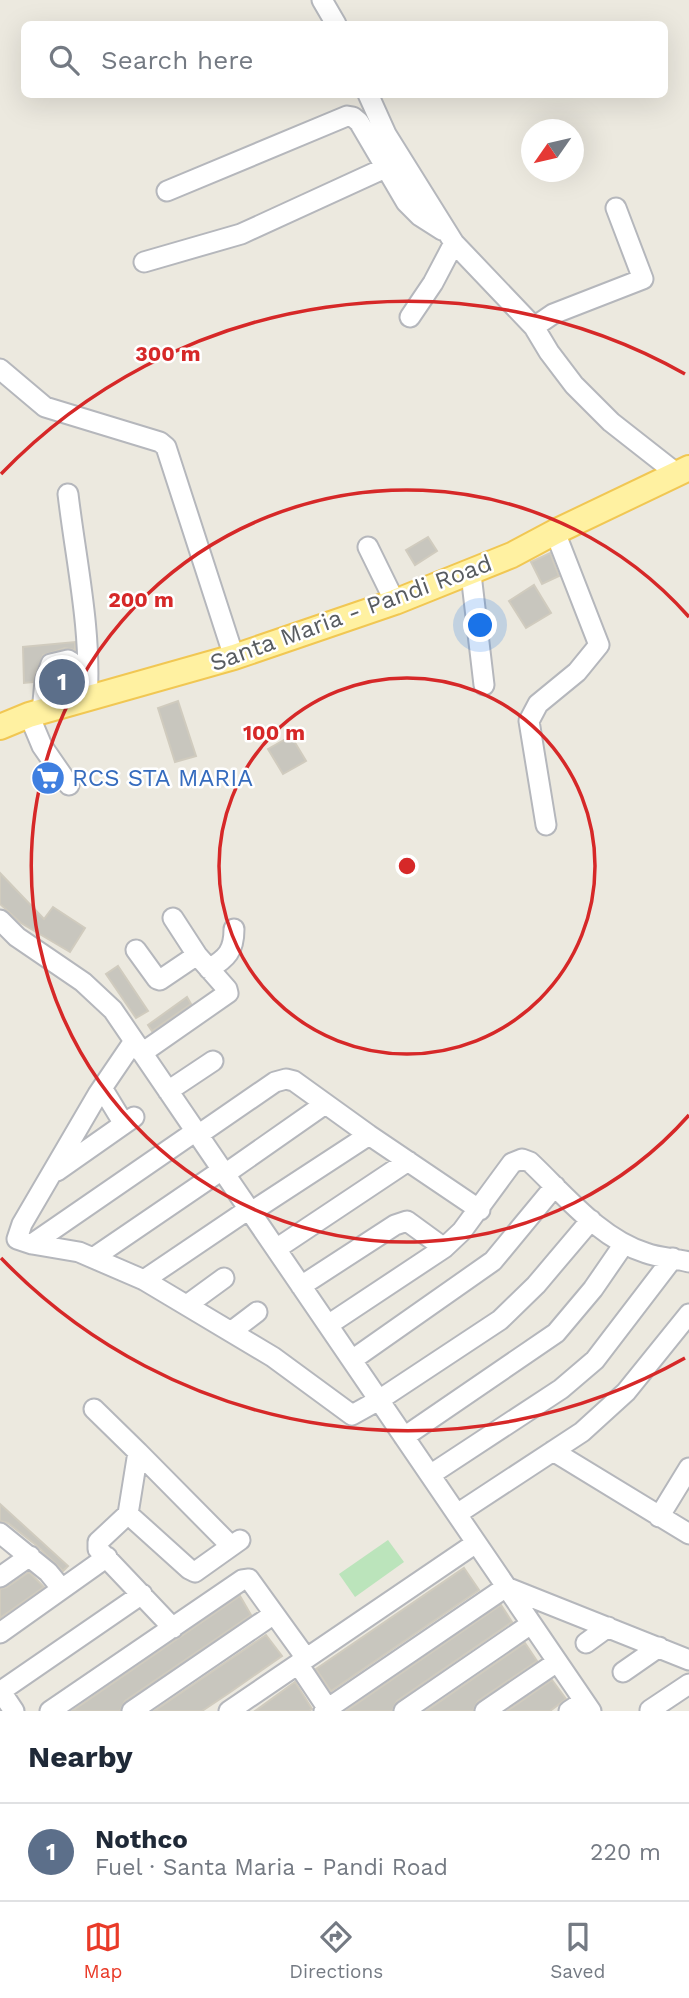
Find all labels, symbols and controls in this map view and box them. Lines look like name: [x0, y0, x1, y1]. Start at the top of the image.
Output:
search box: [21, 21, 668, 98]
icon: search: [45, 41, 83, 79]
text: Search here: [101, 45, 253, 75]
north arrow: [521, 119, 584, 182]
text: 300 m: [135, 341, 201, 366]
street label: Santa Maria - Pandi Road: [206, 549, 496, 677]
text: 200 m: [108, 587, 174, 612]
your location: [463, 608, 497, 642]
pin: 1: [39, 656, 85, 708]
text: 100 m: [243, 720, 305, 745]
supermarket icon: RCS STA MARIA: [29, 759, 67, 797]
place label: RCS STA MARIA: [72, 764, 253, 792]
centre of rings: [395, 854, 419, 878]
text: Nearby: [28, 1739, 133, 1774]
text: Nothco: [95, 1824, 188, 1854]
text: 1: [46, 1839, 56, 1866]
text: 220 m: [590, 1839, 661, 1866]
text: Fuel · Santa Maria - Pandi Road: [95, 1854, 448, 1881]
tab: Map: [84, 1918, 122, 1983]
tab: Directions: [289, 1918, 383, 1983]
tab: Saved: [550, 1918, 605, 1983]

